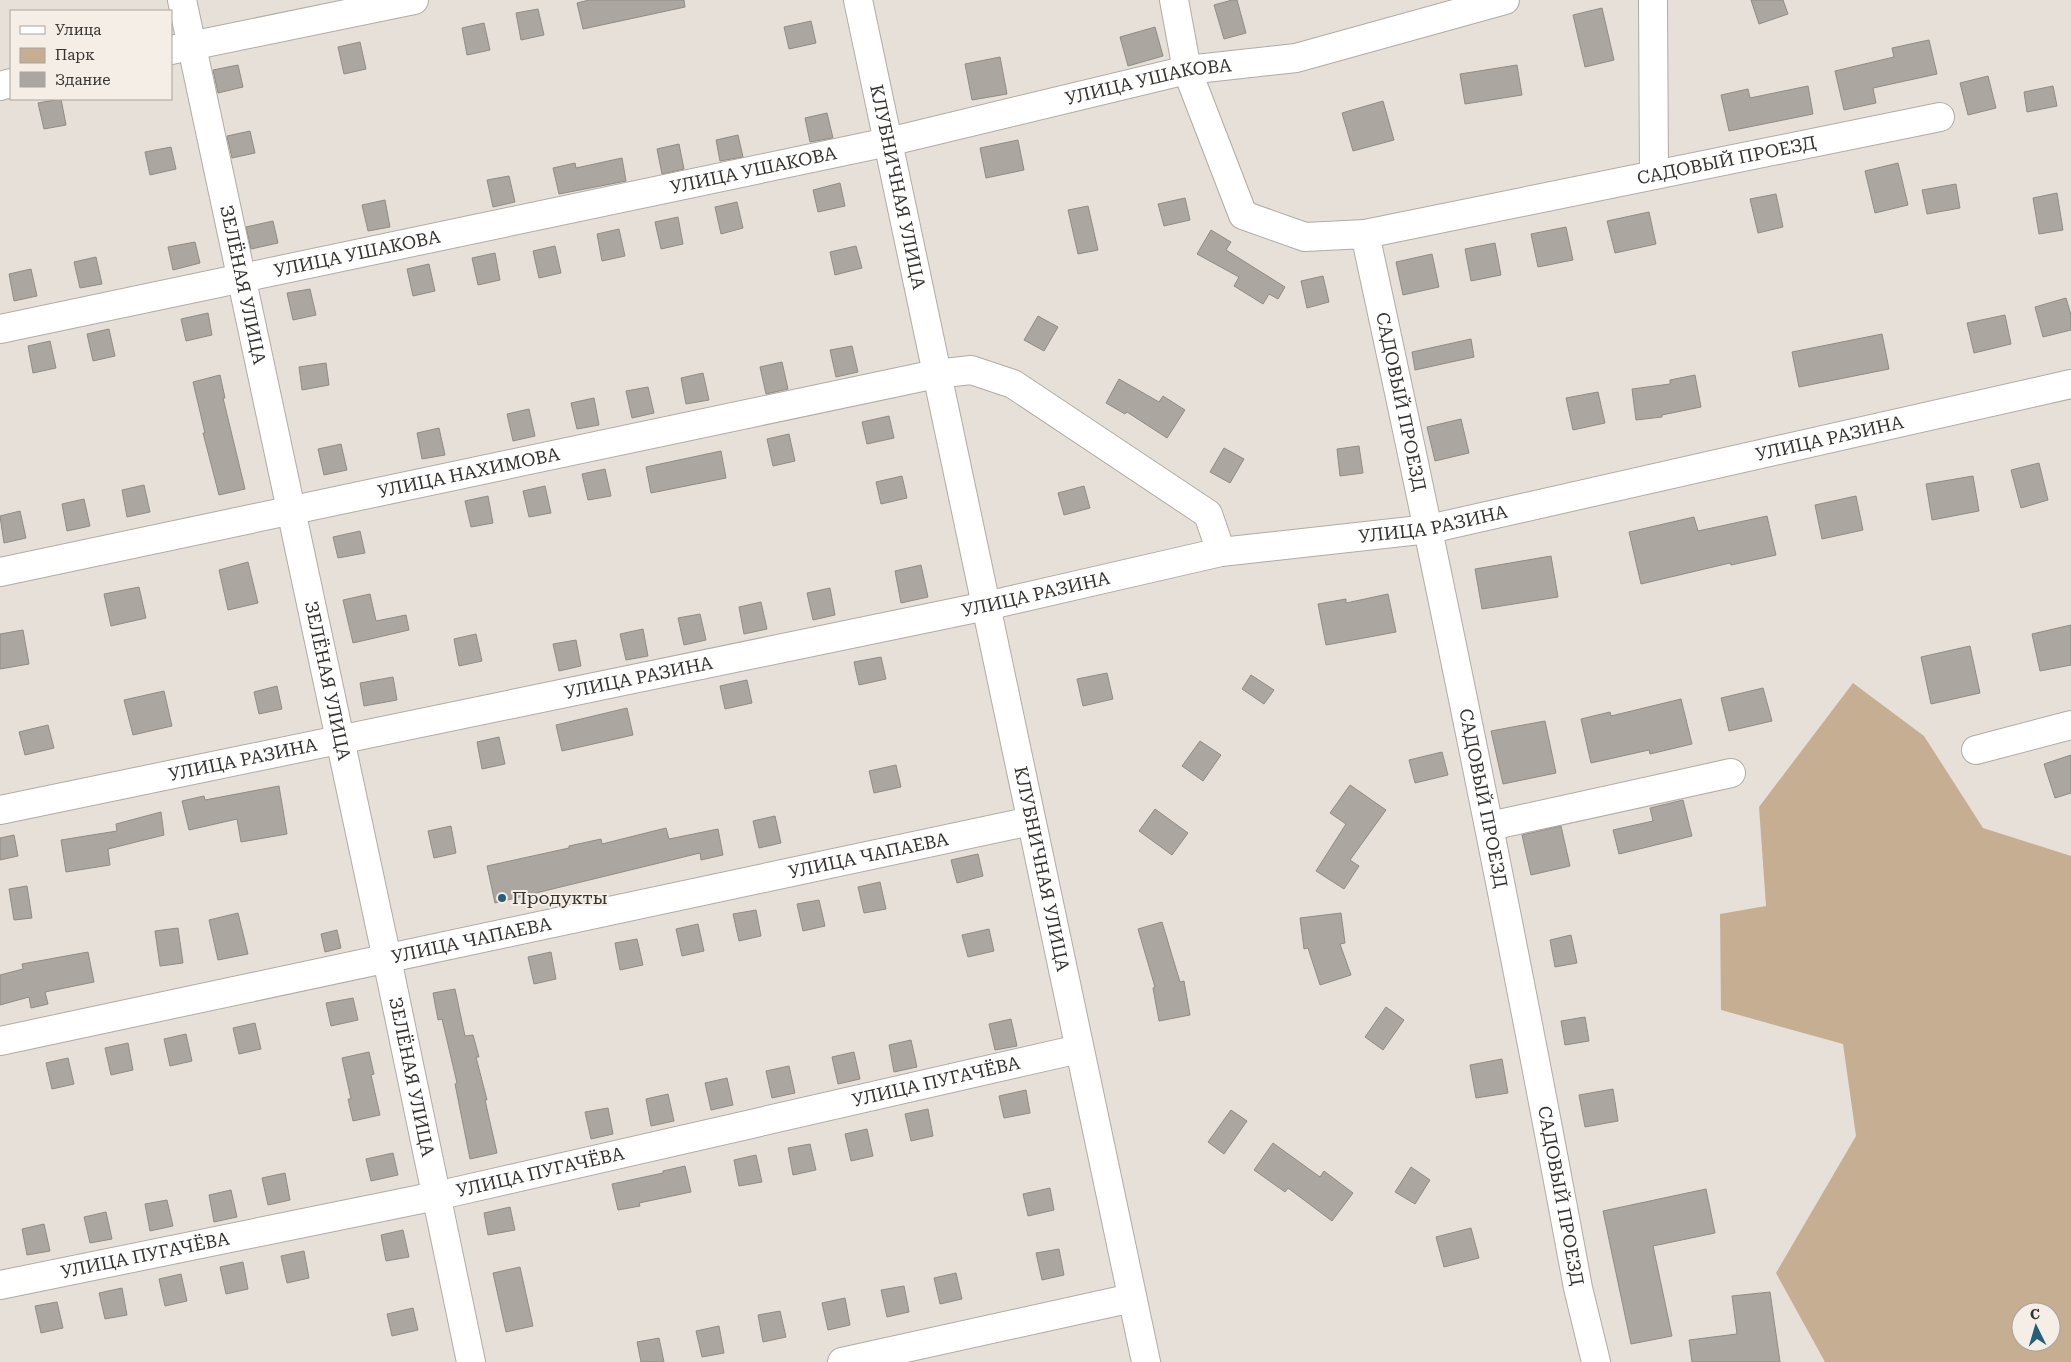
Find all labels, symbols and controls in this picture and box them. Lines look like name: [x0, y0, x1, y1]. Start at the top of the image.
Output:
legend: [10, 10, 172, 100]
text: Улица: [55, 21, 101, 39]
text: Парк: [55, 46, 95, 64]
street label: УЛИЦА УШАКОВА: [1063, 54, 1233, 109]
text: Здание: [55, 71, 111, 89]
street label: КЛУБНИЧНАЯ УЛИЦА: [866, 82, 930, 292]
street label: САДОВЫЙ ПРОЕЗД: [1635, 131, 1818, 188]
street label: УЛИЦА УШАКОВА: [668, 142, 839, 198]
street label: ЗЕЛЁНАЯ УЛИЦА: [216, 203, 271, 366]
street label: УЛИЦА УШАКОВА: [272, 225, 443, 281]
street label: САДОВЫЙ ПРОЕЗД: [1372, 310, 1431, 493]
street label: УЛИЦА РАЗИНА: [1754, 411, 1906, 465]
street label: УЛИЦА НАХИМОВА: [376, 443, 562, 502]
street label: УЛИЦА РАЗИНА: [1357, 500, 1510, 547]
street label: УЛИЦА РАЗИНА: [960, 567, 1112, 621]
street label: ЗЕЛЁНАЯ УЛИЦА: [301, 599, 355, 763]
street label: УЛИЦА РАЗИНА: [562, 652, 715, 703]
street label: САДОВЫЙ ПРОЕЗД: [1455, 707, 1512, 890]
street label: УЛИЦА РАЗИНА: [167, 734, 319, 785]
street label: КЛУБНИЧНАЯ УЛИЦА: [1010, 764, 1074, 973]
street label: УЛИЦА ЧАПАЕВА: [786, 828, 951, 882]
place label: Продукты: [512, 887, 608, 908]
marker: Продукты: [496, 892, 508, 904]
street label: УЛИЦА ЧАПАЕВА: [389, 913, 554, 967]
street label: ЗЕЛЁНАЯ УЛИЦА: [385, 995, 439, 1159]
street label: УЛИЦА ПУГАЧЁВА: [850, 1052, 1022, 1111]
street label: САДОВЫЙ ПРОЕЗД: [1534, 1104, 1588, 1287]
street label: УЛИЦА ПУГАЧЁВА: [454, 1142, 627, 1201]
street label: УЛИЦА ПУГАЧЁВА: [59, 1227, 231, 1282]
north arrow: [2011, 1302, 2061, 1352]
text: С: [2029, 1306, 2041, 1322]

